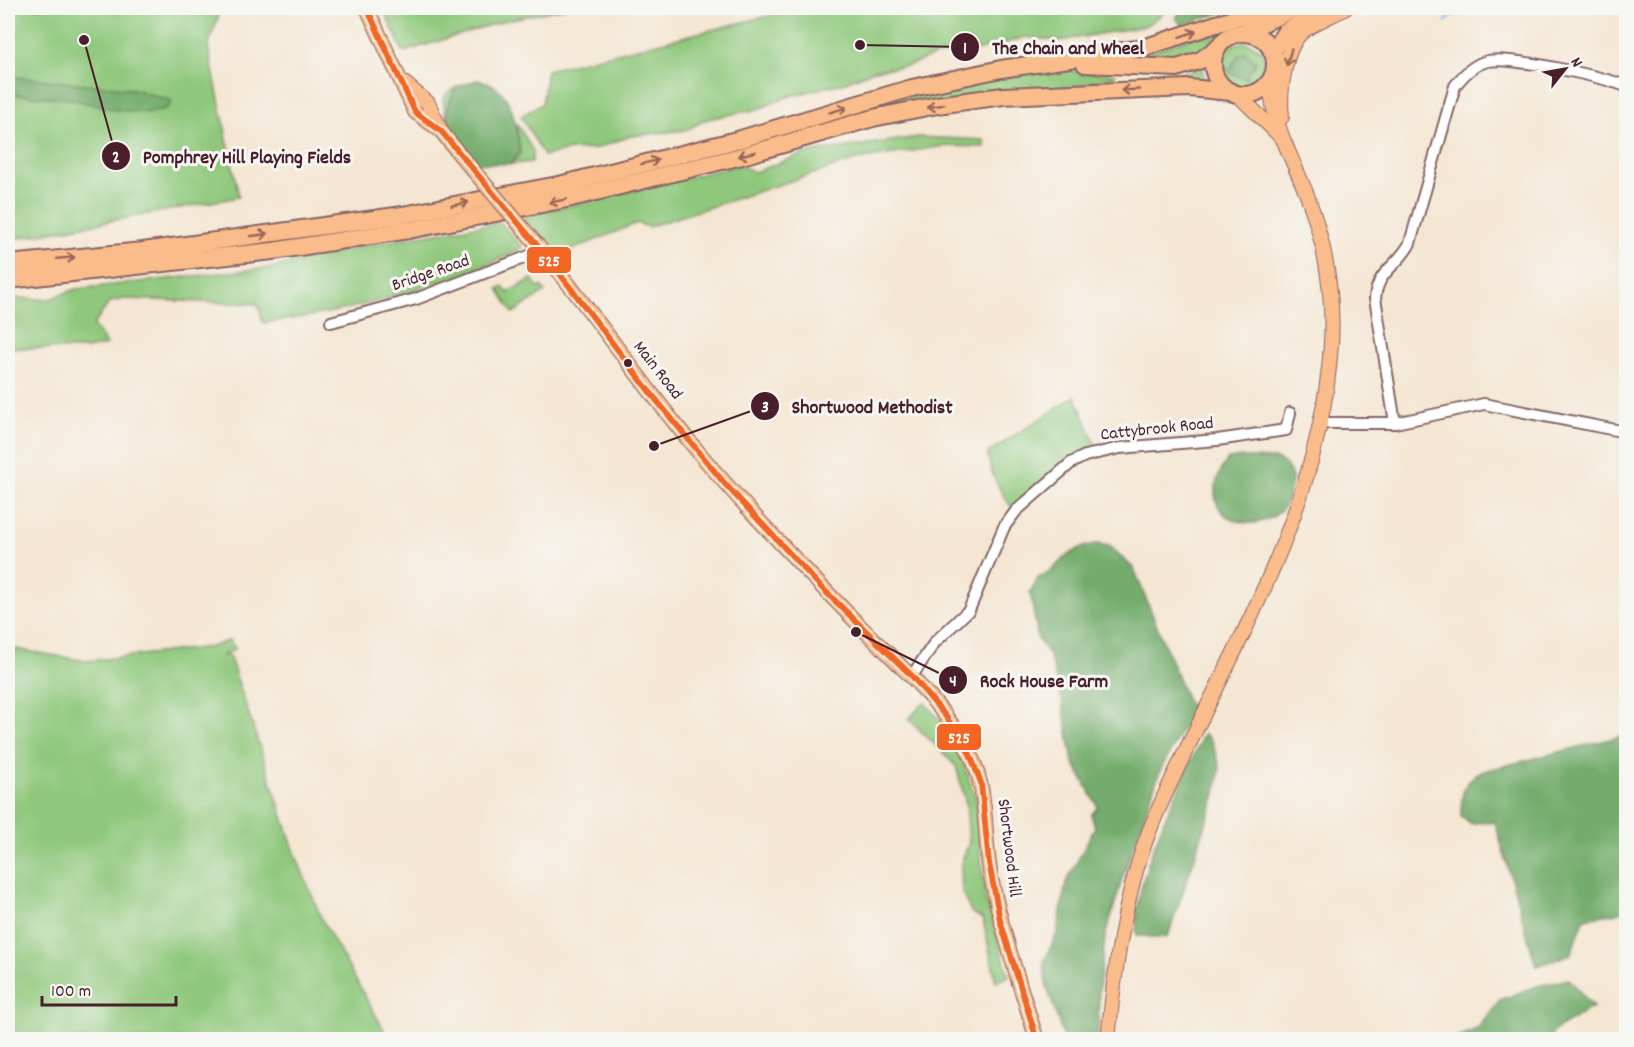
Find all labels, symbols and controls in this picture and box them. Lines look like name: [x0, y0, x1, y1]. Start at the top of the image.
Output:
callout: The Chain and Wheel: [950, 28, 1156, 66]
one-way arrow: [1178, 28, 1197, 39]
text: The Chain and Wheel: [992, 36, 1144, 64]
text: 1: [963, 37, 967, 62]
north arrow: [1535, 39, 1595, 99]
one-way arrow: [1283, 47, 1294, 66]
text: N: [1564, 53, 1588, 72]
one-way arrow: [1121, 85, 1141, 96]
one-way arrow: [927, 100, 946, 111]
one-way arrow: [828, 104, 847, 115]
callout: Pomphrey Hill Playing Fields: [101, 137, 364, 175]
text: Pomphrey Hill Playing Fields: [143, 145, 351, 173]
text: 2: [112, 146, 120, 171]
one-way arrow: [738, 149, 757, 160]
one-way arrow: [641, 155, 660, 167]
one-way arrow: [549, 196, 568, 207]
one-way arrow: [450, 198, 469, 209]
one-way arrow: [249, 230, 269, 241]
line badge: 525: [526, 246, 572, 274]
street label: Bridge Road: [389, 249, 473, 299]
text: 525: [538, 251, 560, 274]
one-way arrow: [55, 252, 75, 263]
street label: Main Road: [626, 336, 688, 406]
unlabelled marker: [622, 357, 634, 369]
callout: Shortwood Methodist: [750, 387, 965, 425]
text: Shortwood Methodist: [791, 395, 953, 423]
text: 3: [761, 396, 769, 421]
street label: Cattybrook Road: [1099, 412, 1215, 448]
callout: Rock House Farm: [938, 661, 1120, 699]
text: Rock House Farm: [980, 669, 1108, 697]
text: 4: [949, 670, 957, 695]
line badge: 525: [936, 723, 982, 751]
text: 525: [948, 728, 970, 751]
street label: Shortwood Hill: [990, 797, 1027, 899]
scale bar: [42, 969, 176, 1007]
text: 100 m: [51, 980, 91, 1005]

